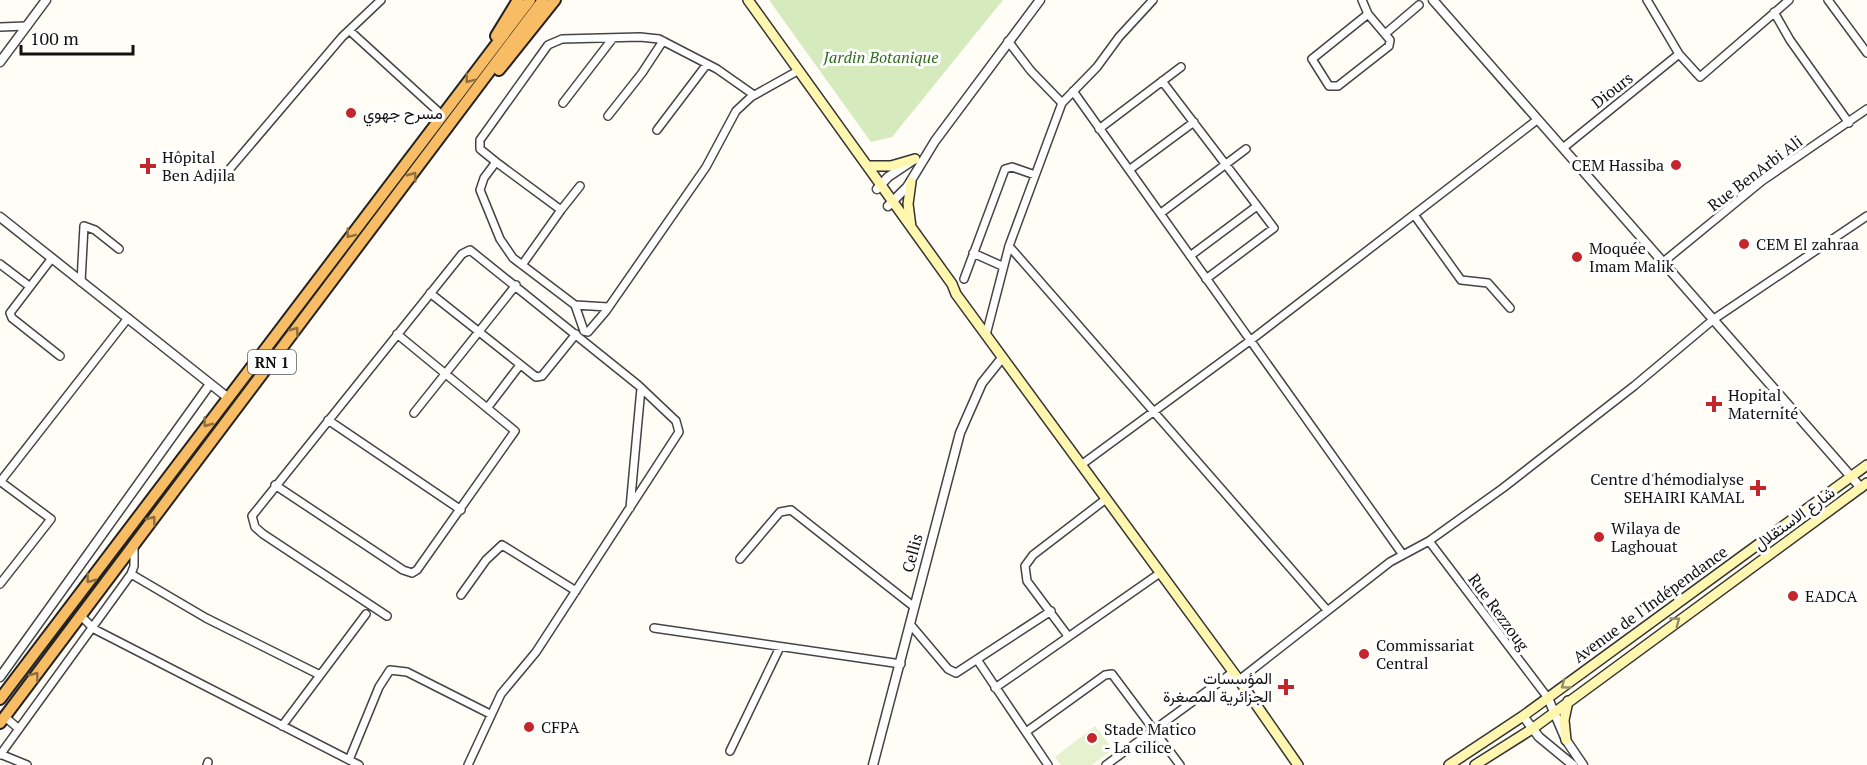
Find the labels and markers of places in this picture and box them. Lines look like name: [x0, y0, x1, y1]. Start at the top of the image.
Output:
place label: مسرح جهوي: [363, 102, 443, 127]
marker: مسرح جهوي: [344, 106, 358, 120]
place label: Hôpital Ben Adjila: [162, 146, 235, 186]
place label: CEM Hassiba: [1571, 154, 1664, 176]
marker: Hôpital Ben Adjila: [139, 157, 157, 175]
marker: CEM Hassiba: [1669, 158, 1683, 172]
place label: CEM El zahraa: [1756, 233, 1859, 255]
place label: Moquée Imam Malik: [1589, 237, 1675, 277]
marker: CEM El zahraa: [1737, 237, 1751, 251]
marker: Moquée Imam Malik: [1570, 250, 1584, 264]
place label: Hopital Maternité: [1728, 384, 1798, 424]
marker: Hopital Maternité: [1705, 395, 1723, 413]
place label: Centre d'hémodialyse SEHAIRI KAMAL: [1590, 468, 1744, 508]
marker: Centre d'hémodialyse SEHAIRI KAMAL: [1749, 479, 1767, 497]
place label: Wilaya de Laghouat: [1611, 517, 1681, 557]
marker: Wilaya de Laghouat: [1592, 530, 1606, 544]
place label: EADCA: [1805, 585, 1857, 607]
marker: EADCA: [1786, 589, 1800, 603]
place label: Commissariat Central: [1376, 634, 1474, 674]
marker: Commissariat Central: [1357, 647, 1371, 661]
place label: المؤسسات الجزائرية المصغرة: [1163, 667, 1272, 707]
marker: المؤسسات الجزائرية المصغرة: [1277, 678, 1295, 696]
place label: CFPA: [541, 716, 579, 738]
place label: Stade Matico - La cilice: [1104, 718, 1196, 758]
marker: CFPA: [522, 720, 536, 734]
marker: Stade Matico - La cilice: [1085, 731, 1099, 745]

